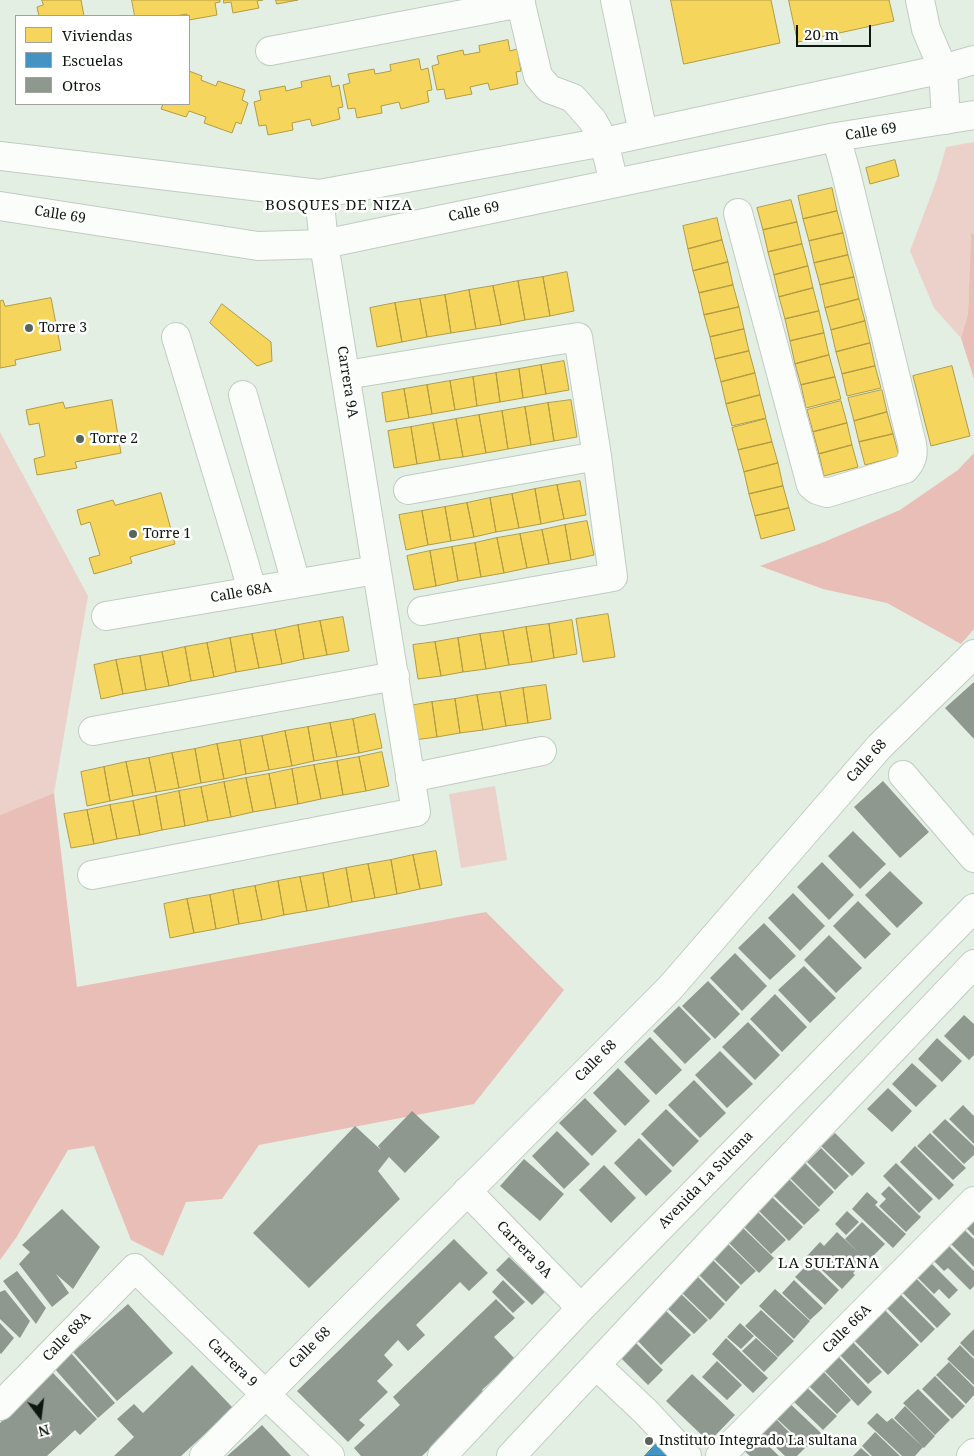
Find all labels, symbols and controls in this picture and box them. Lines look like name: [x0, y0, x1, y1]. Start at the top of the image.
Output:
legend: [15, 15, 190, 105]
scale bar: [799, 15, 874, 47]
text: 20 m: [804, 24, 839, 44]
text: Viviendas: [62, 25, 133, 45]
text: Escuelas: [62, 50, 123, 70]
text: Otros: [62, 75, 101, 95]
street label: Calle 69: [844, 120, 898, 144]
district label: BOSQUES DE NIZA: [263, 197, 415, 215]
street label: Calle 69: [447, 198, 501, 226]
street label: Calle 69: [33, 203, 87, 227]
place label: Torre 3: [39, 320, 87, 336]
marker: Torre 3: [23, 322, 35, 334]
street label: Carrera 9A: [333, 345, 361, 419]
place label: Torre 2: [90, 431, 138, 447]
marker: Torre 2: [74, 433, 86, 445]
place label: Torre 1: [143, 526, 191, 542]
marker: Torre 1: [127, 528, 139, 540]
street label: Calle 68A: [209, 579, 273, 607]
street label: Calle 68: [843, 736, 891, 786]
street label: Calle 68: [572, 1037, 620, 1085]
street label: Avenida La Sultana: [655, 1128, 757, 1232]
street label: Carrera 9A: [493, 1218, 555, 1282]
district label: LA SULTANA: [777, 1255, 881, 1273]
street label: Calle 66A: [819, 1301, 875, 1357]
street label: Calle 68A: [39, 1309, 95, 1365]
street label: Calle 68: [286, 1324, 334, 1372]
street label: Carrera 9: [204, 1335, 260, 1391]
north arrow: [15, 1391, 65, 1441]
text: N: [36, 1420, 52, 1442]
place label: Instituto Integrado La sultana: [659, 1433, 857, 1449]
marker: Instituto Integrado La sultana: [643, 1435, 655, 1447]

